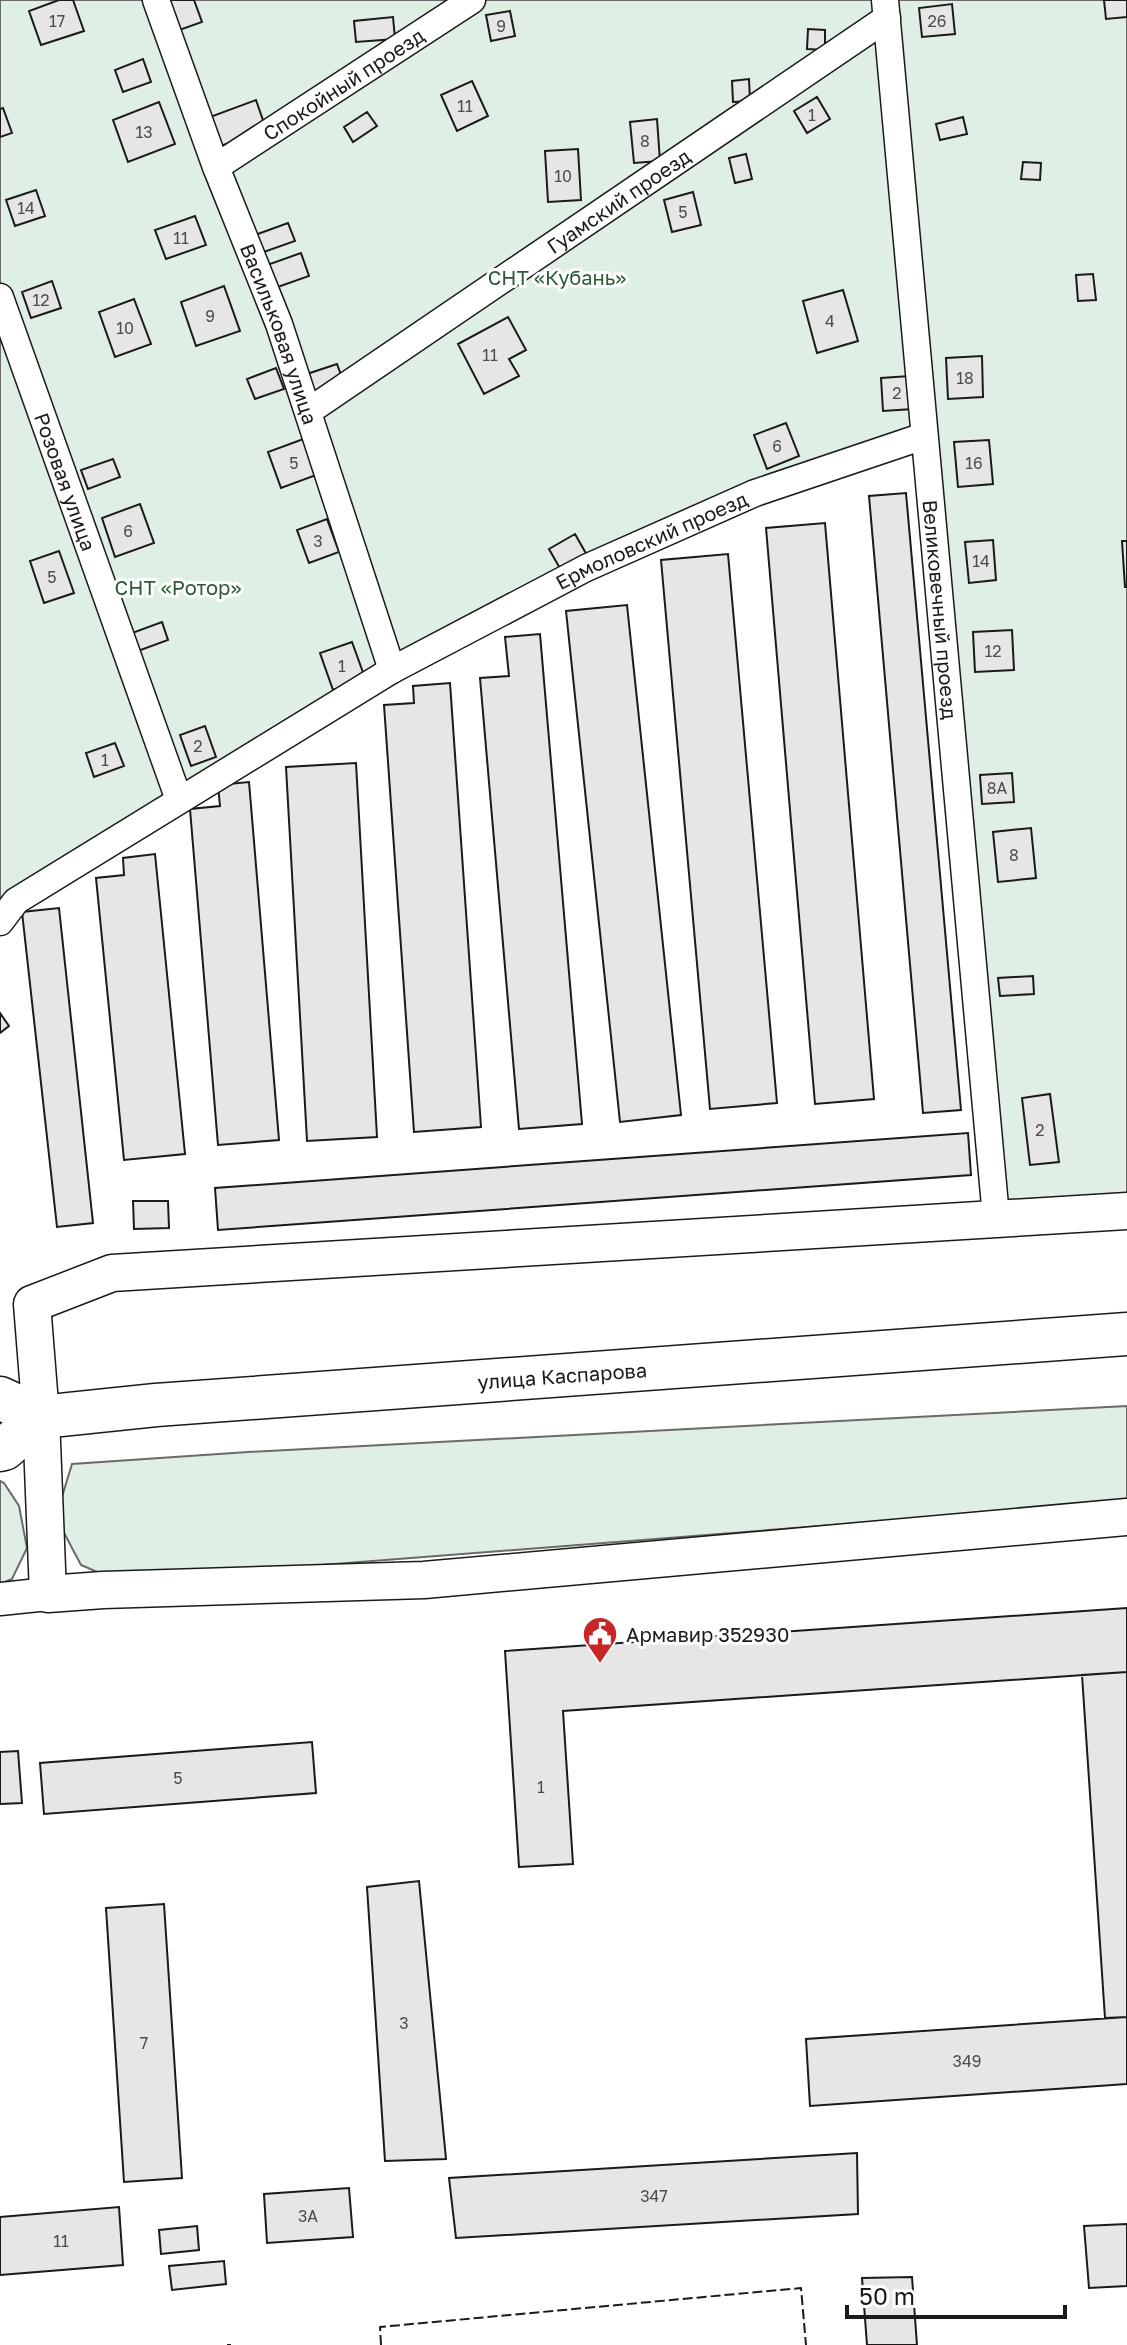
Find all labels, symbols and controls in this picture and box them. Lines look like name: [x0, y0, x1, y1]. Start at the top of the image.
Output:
house number: 17: [49, 11, 65, 31]
house number: 26: [928, 11, 946, 31]
house number: 9: [496, 16, 506, 36]
street label: Спокойный проезд: [258, 23, 428, 145]
house number: 11: [457, 96, 473, 116]
house number: 1: [808, 105, 816, 125]
house number: 13: [135, 122, 153, 142]
house number: 8: [640, 131, 650, 151]
street label: Гуамский проезд: [542, 143, 695, 258]
house number: 10: [554, 166, 572, 186]
house number: 14: [17, 198, 35, 218]
house number: 5: [678, 202, 688, 222]
house number: 11: [173, 228, 189, 248]
street label: Васильковая улица: [236, 240, 323, 427]
park label: СНТ «Кубань»: [488, 265, 626, 289]
house number: 12: [32, 290, 50, 310]
house number: 9: [205, 306, 215, 326]
house number: 4: [825, 311, 835, 331]
house number: 10: [116, 318, 134, 338]
house number: 11: [482, 345, 498, 365]
house number: 18: [956, 368, 974, 388]
house number: 2: [892, 383, 902, 403]
street label: Розовая улица: [30, 409, 101, 554]
house number: 6: [772, 436, 782, 456]
house number: 5: [289, 453, 299, 473]
house number: 16: [965, 453, 983, 473]
street label: Ермоловский проезд: [551, 486, 751, 594]
street label: Великовечный проезд: [919, 499, 963, 720]
house number: 6: [123, 521, 133, 541]
house number: 3: [313, 531, 323, 551]
house number: 14: [972, 551, 990, 571]
house number: 5: [47, 567, 57, 587]
park label: СНТ «Ротор»: [115, 575, 241, 599]
house number: 12: [984, 641, 1002, 661]
house number: 1: [338, 656, 346, 676]
house number: 2: [193, 736, 203, 756]
house number: 1: [101, 750, 109, 770]
house number: 8А: [987, 778, 1008, 798]
house number: 8: [1009, 845, 1019, 865]
house number: 2: [1035, 1120, 1045, 1140]
street label: улица Каспарова: [476, 1357, 648, 1393]
public building icon: Армавир 352930: [581, 1615, 619, 1665]
place label: Армавир 352930: [626, 1622, 789, 1646]
house number: 5: [173, 1768, 183, 1788]
house number: 1: [537, 1777, 545, 1797]
house number: 3: [399, 2013, 409, 2033]
house number: 7: [140, 2033, 148, 2053]
house number: 349: [953, 2051, 981, 2071]
house number: 347: [640, 2186, 668, 2206]
house number: 3А: [298, 2206, 318, 2226]
house number: 11: [53, 2231, 69, 2251]
scale bar: [847, 2269, 1065, 2319]
text: 50 m: [859, 2281, 915, 2310]

